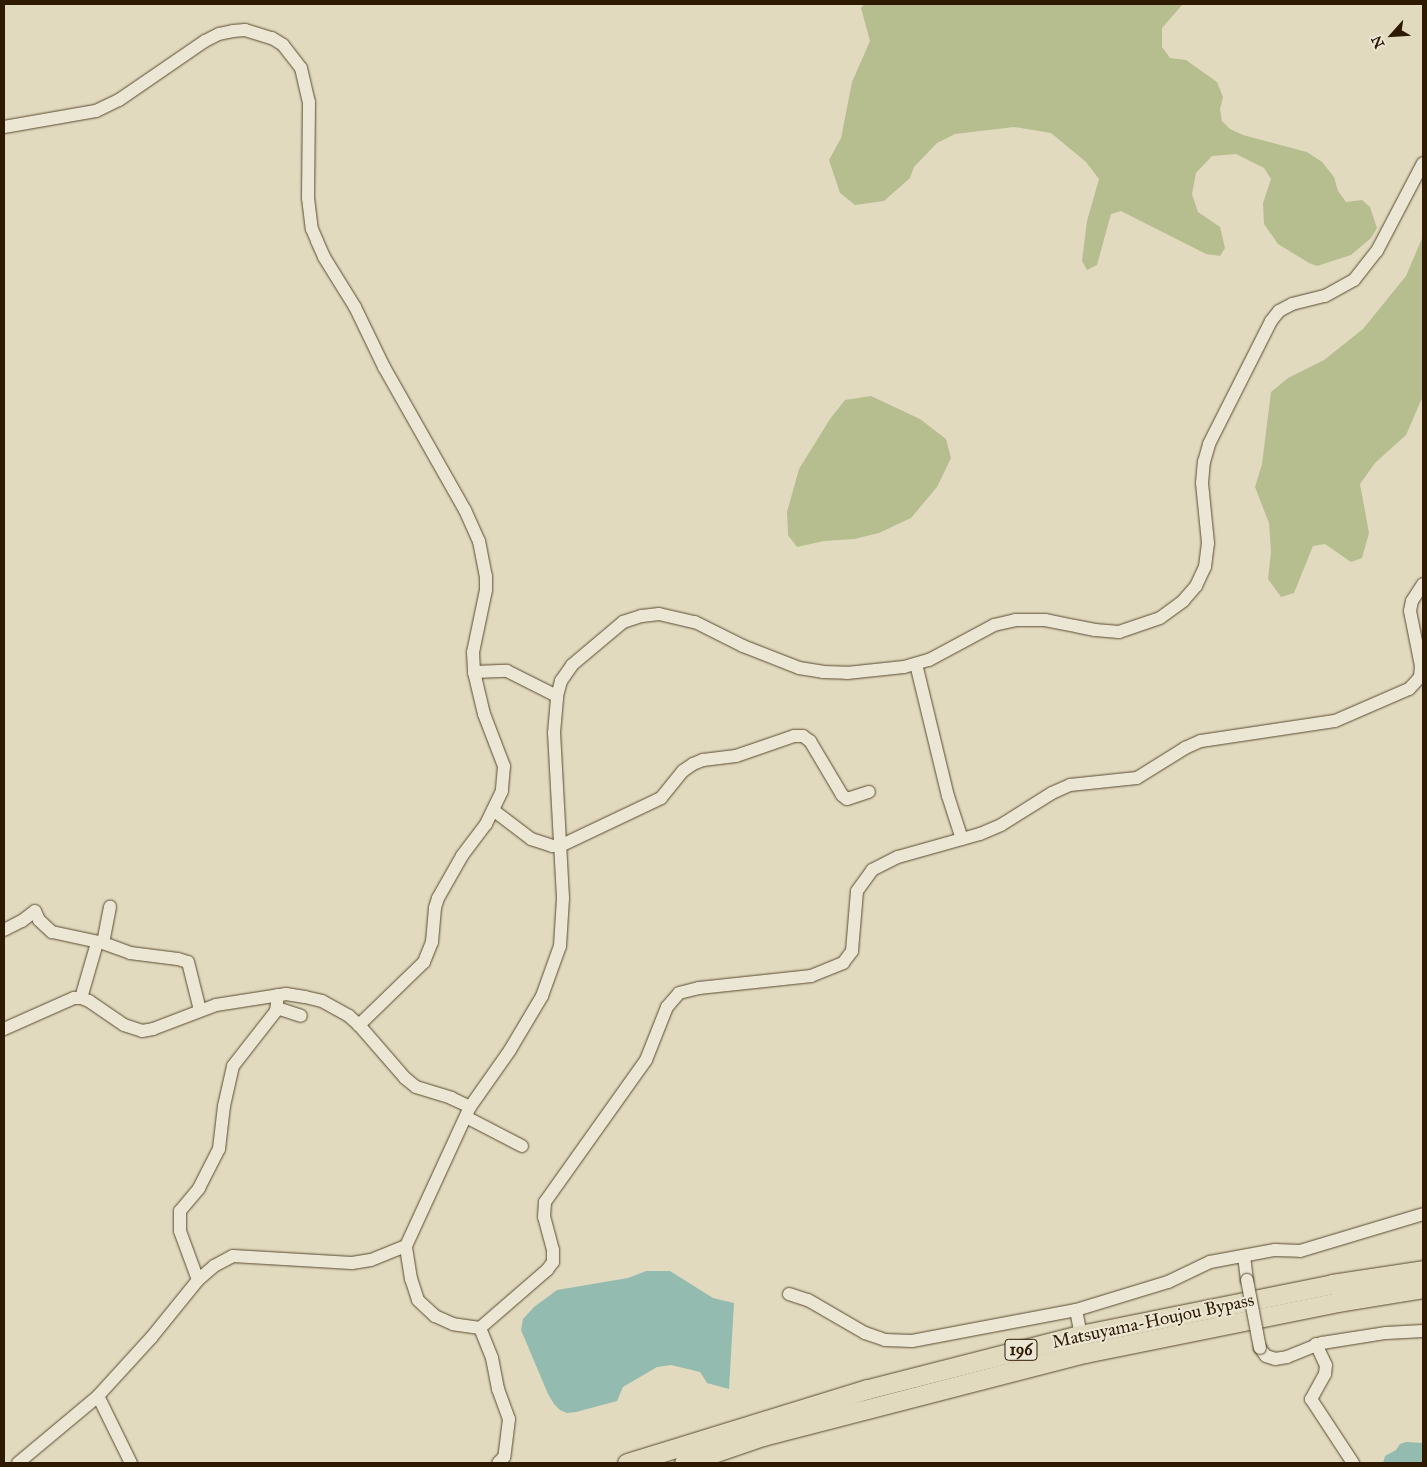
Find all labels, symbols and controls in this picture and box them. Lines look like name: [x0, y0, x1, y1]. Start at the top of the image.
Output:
north arrow: [1367, 10, 1417, 60]
text: N: [1368, 33, 1388, 51]
street label: Matsuyama-Houjou Bypass: [1050, 1289, 1256, 1353]
road number: 196: [1004, 1336, 1038, 1364]

